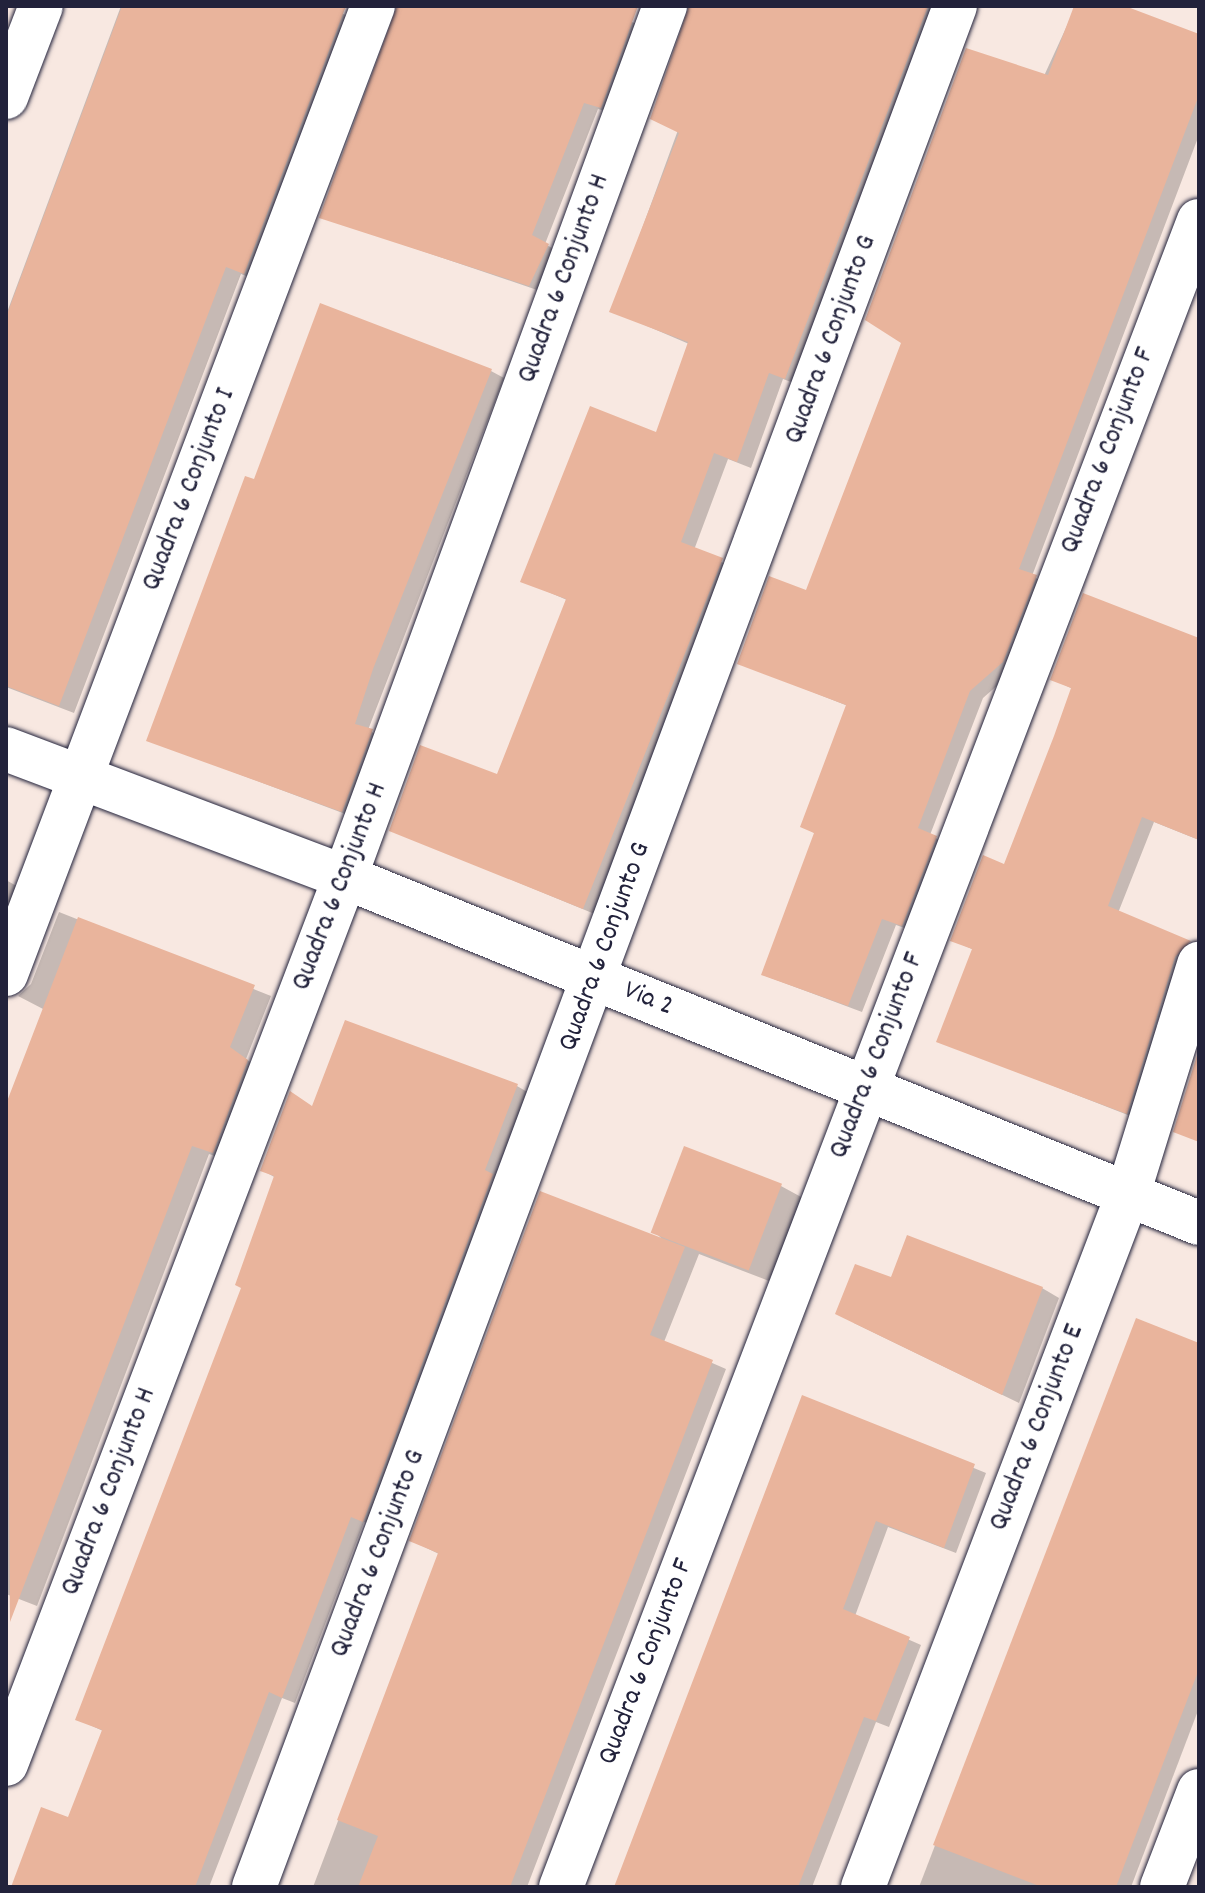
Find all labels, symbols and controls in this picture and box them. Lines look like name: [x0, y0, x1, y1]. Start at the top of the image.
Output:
street label: Quadra 6 Conjunto H: [512, 170, 618, 388]
street label: Quadra 6 Conjunto G: [779, 231, 885, 449]
street label: Quadra 6 Conjunto F: [1054, 343, 1164, 559]
street label: Quadra 6 Conjunto I: [136, 384, 244, 596]
street label: Quadra 6 Conjunto H: [286, 778, 396, 996]
street label: Quadra 6 Conjunto G: [553, 838, 659, 1056]
street label: Quadra 6 Conjunto F: [823, 948, 933, 1164]
street label: Via 2: [618, 975, 678, 1025]
street label: Quadra 6 Conjunto E: [983, 1320, 1093, 1536]
street label: Quadra 6 Conjunto H: [55, 1383, 165, 1601]
street label: Quadra 6 Conjunto G: [324, 1445, 434, 1663]
street label: Quadra 6 Conjunto F: [592, 1554, 702, 1770]

